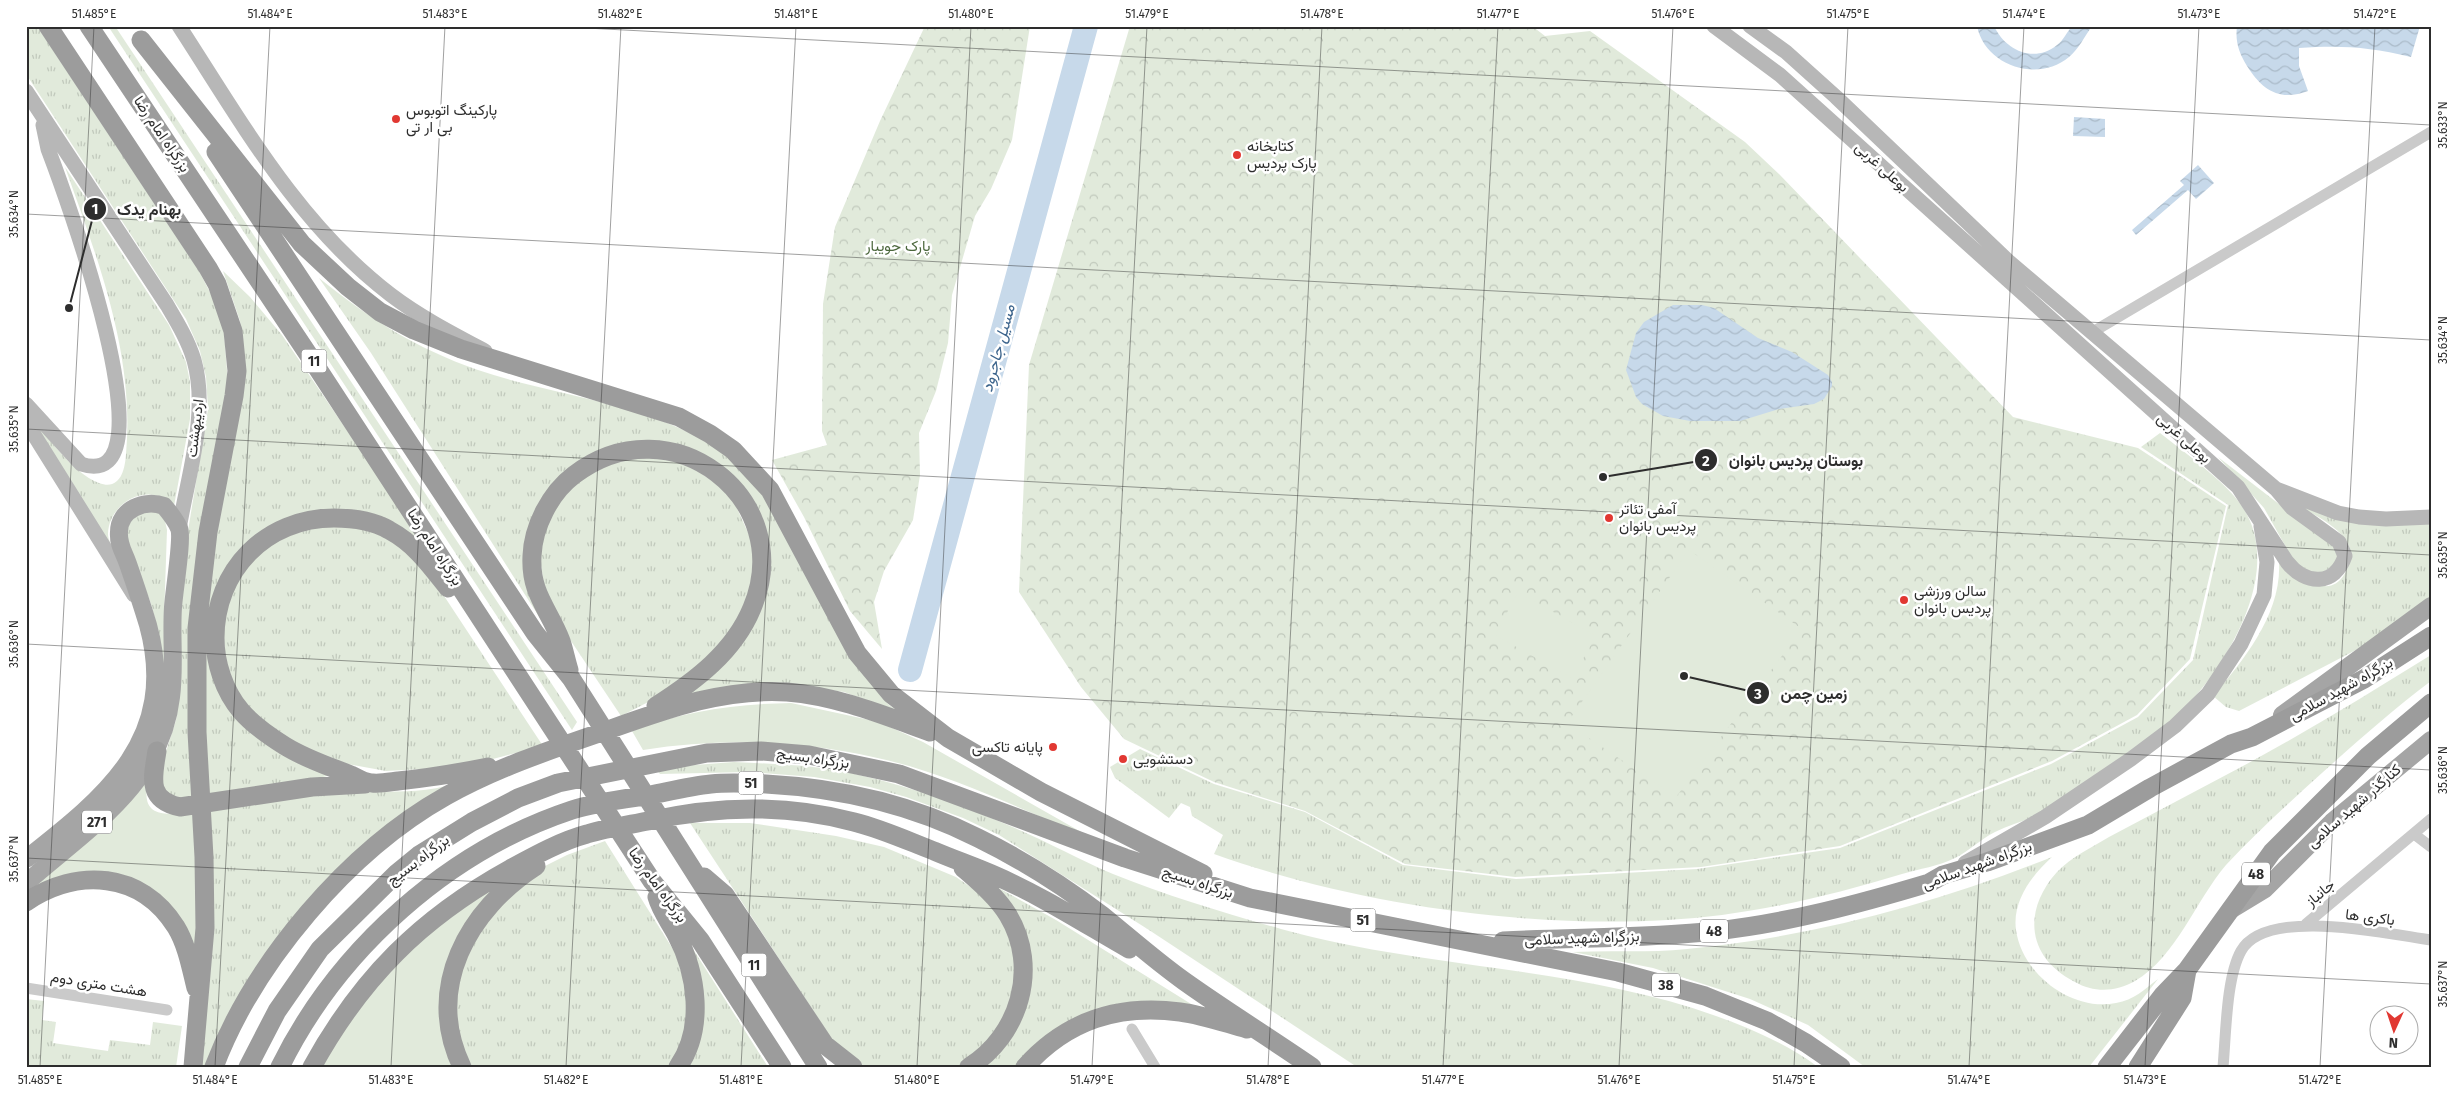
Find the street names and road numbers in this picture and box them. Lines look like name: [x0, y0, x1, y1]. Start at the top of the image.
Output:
street label: بزرگراه امام رضا: [129, 92, 194, 176]
street label: بوعلی غربی: [1851, 138, 1913, 197]
road number: 11: [302, 350, 326, 372]
street label: اردیبهشت: [182, 398, 208, 458]
street label: بوعلی غربی: [2153, 409, 2215, 468]
street label: بزرگراه امام رضا: [403, 505, 467, 589]
street label: بزرگراه شهید سلامی: [2286, 653, 2396, 726]
street label: بزرگراه بسیج: [775, 744, 851, 774]
street label: کنارگذر شهید سلامی: [2303, 760, 2406, 852]
road number: 51: [738, 771, 764, 794]
road number: 271: [82, 810, 112, 834]
street label: بزرگراه بسیج: [383, 831, 454, 891]
street label: بزرگراه شهید سلامی: [1920, 837, 2035, 894]
street label: بزرگراه امام رضا: [624, 844, 691, 927]
street label: بزرگراه بسیج: [1160, 862, 1236, 904]
road number: 48: [2242, 862, 2270, 886]
street label: جانباز: [2301, 876, 2338, 911]
street label: باکری ها: [2344, 905, 2396, 930]
road number: 51: [1350, 908, 1376, 932]
road number: 48: [1700, 919, 1728, 942]
street label: بزرگراه شهید سلامی: [1524, 927, 1640, 950]
road number: 11: [742, 954, 766, 976]
street label: هشت متری دوم: [49, 967, 149, 1002]
road number: 38: [1652, 974, 1680, 996]

